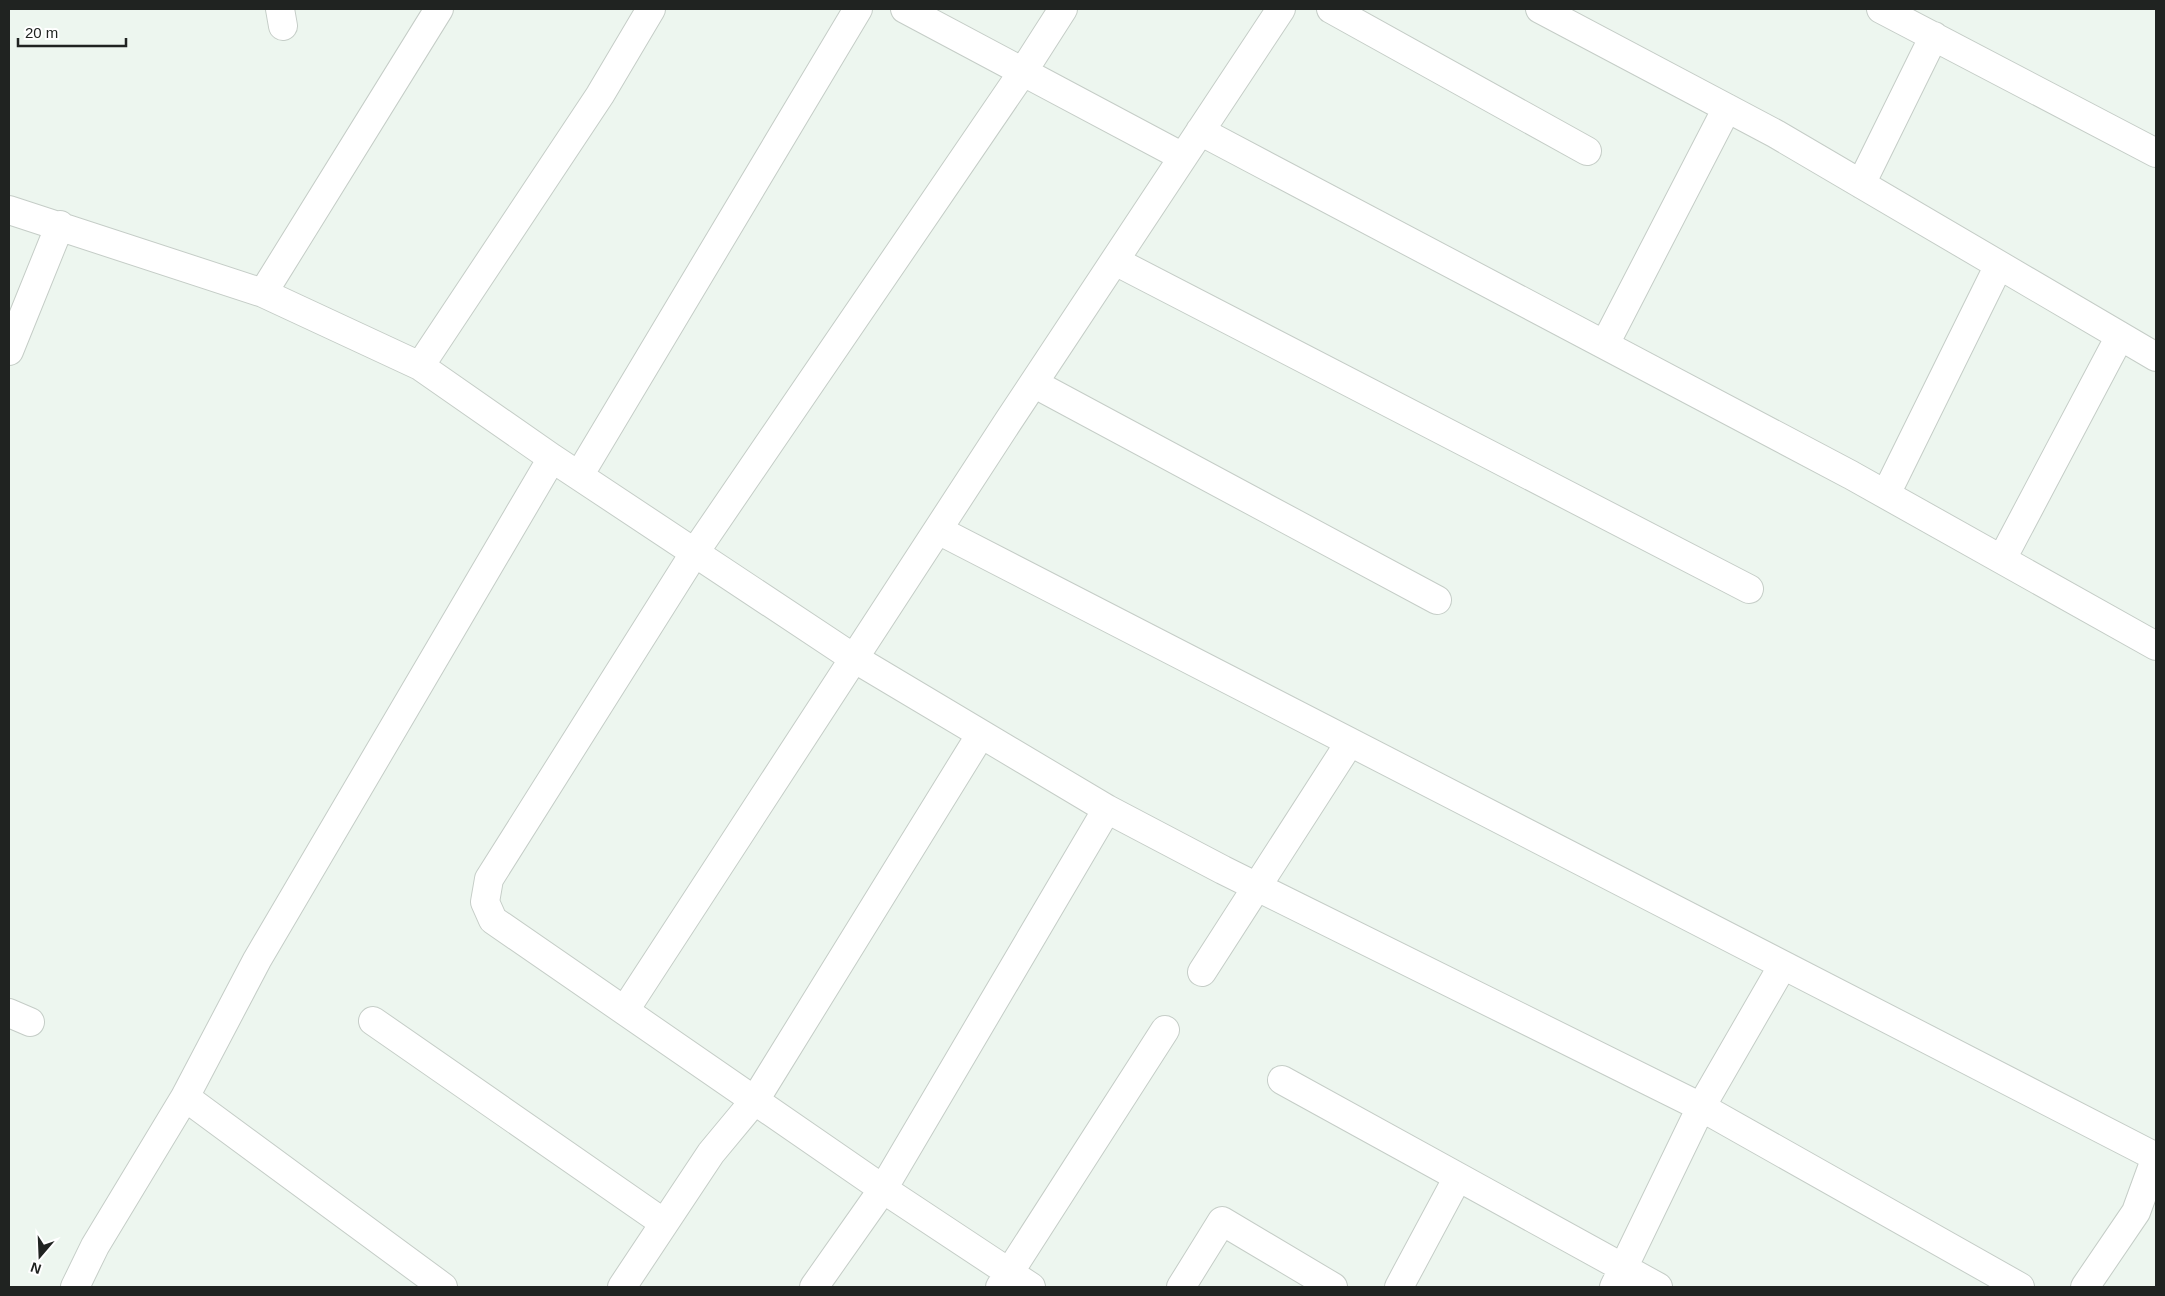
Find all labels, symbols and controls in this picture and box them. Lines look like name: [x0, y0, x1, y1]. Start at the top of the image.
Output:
scale bar: [18, 15, 125, 47]
text: 20 m: [25, 24, 58, 41]
north arrow: [15, 1231, 65, 1281]
text: N: [28, 1259, 43, 1278]

